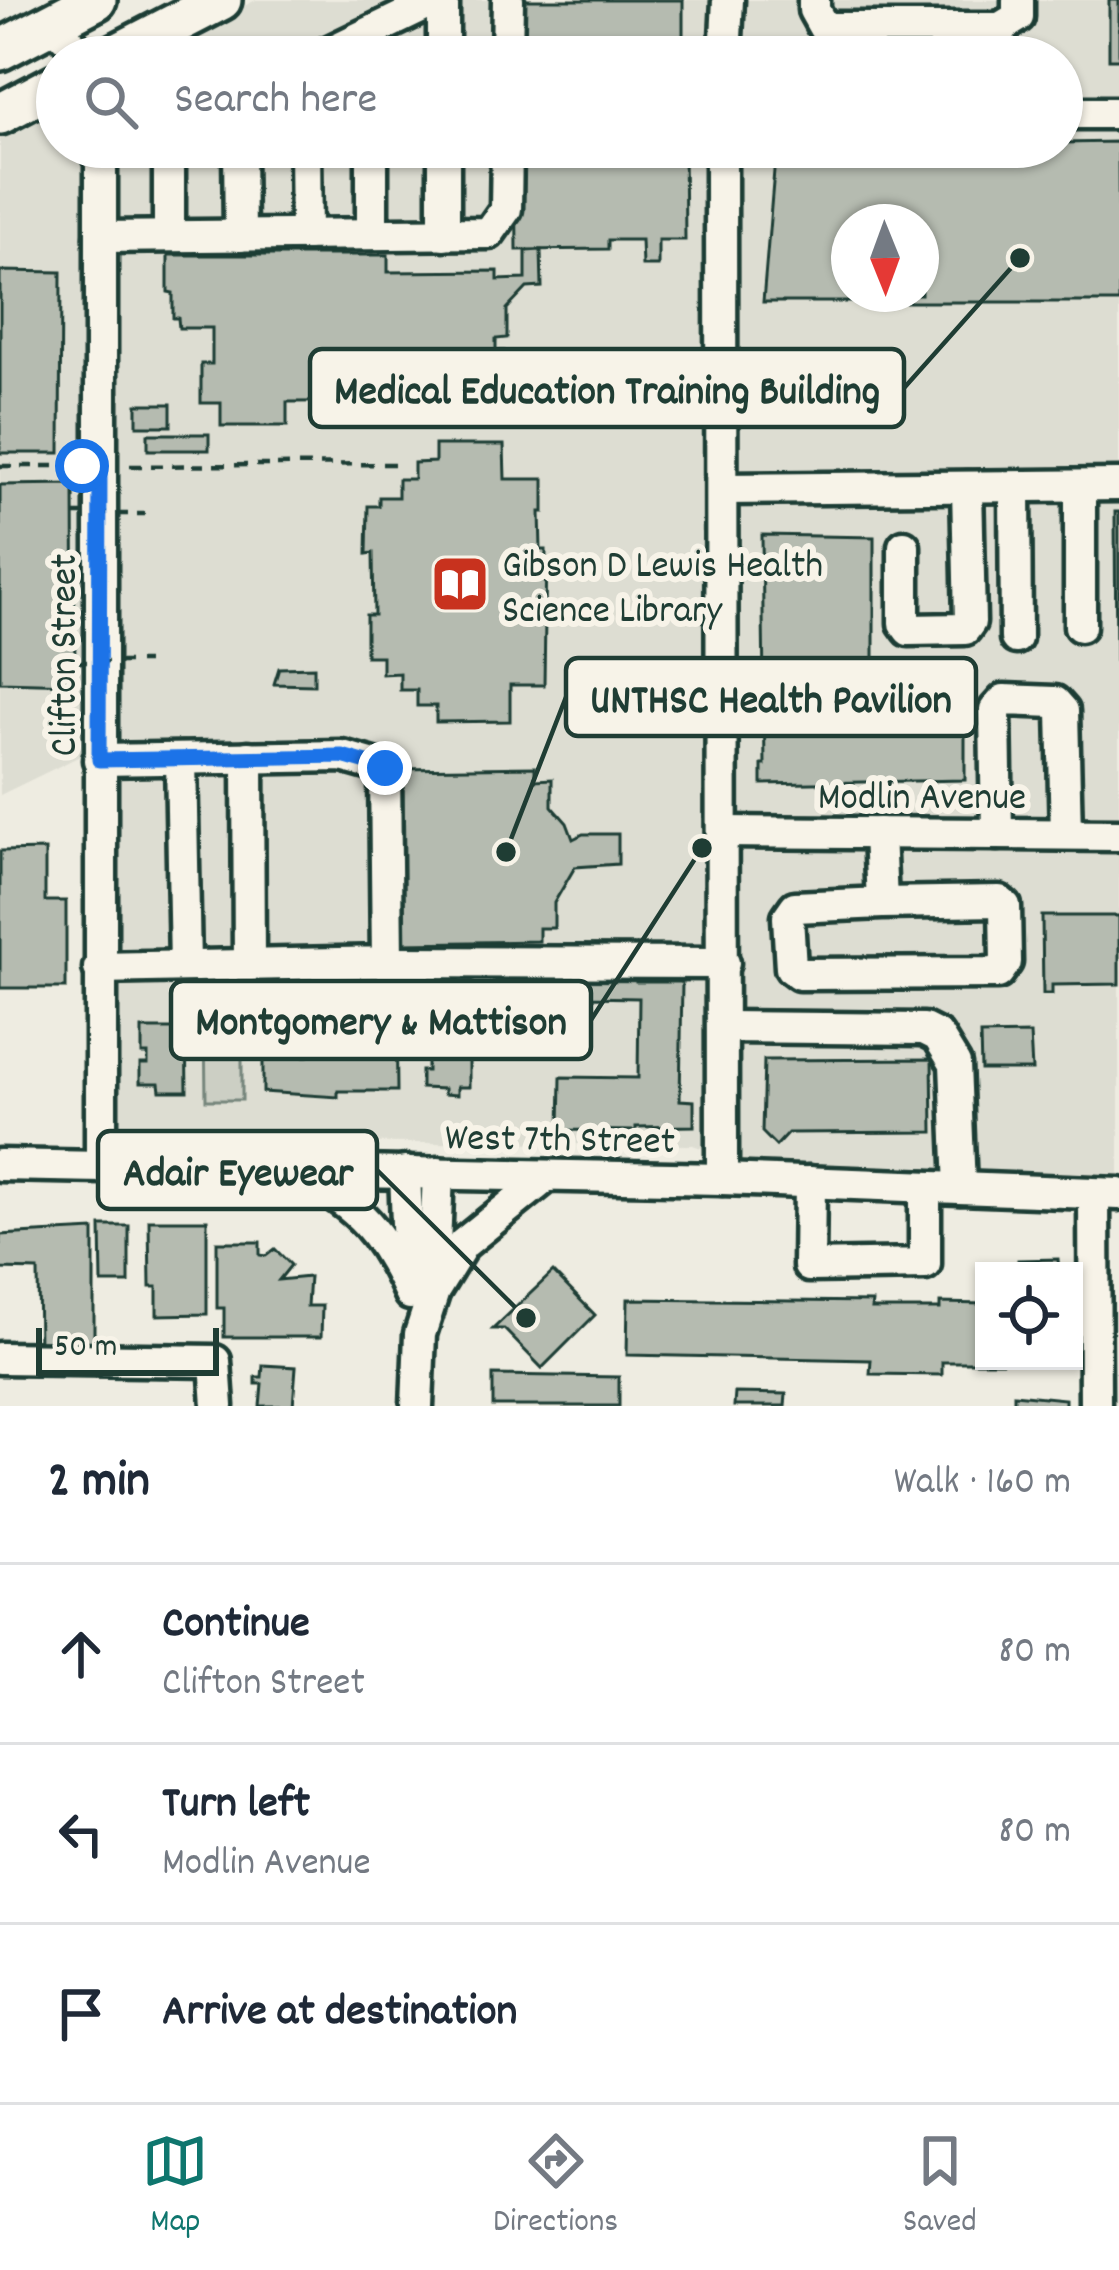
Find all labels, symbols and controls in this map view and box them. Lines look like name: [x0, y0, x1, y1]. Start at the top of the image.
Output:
search box: [36, 36, 1083, 168]
icon: search: [78, 69, 144, 135]
text: Search here: [174, 70, 377, 134]
north arrow: [831, 204, 939, 312]
callout: Medical Education Training Building: [310, 349, 904, 427]
text: Medical Education Training Building: [334, 365, 880, 425]
route start: [55, 439, 109, 493]
place label: Gibson D Lewis Health Science Library: [502, 541, 823, 641]
library icon: Gibson D Lewis Health Science Library: [429, 553, 491, 615]
street label: Clifton Street: [40, 554, 95, 756]
callout: UNTHSC Health Pavilion: [566, 658, 976, 736]
text: UNTHSC Health Pavilion: [590, 674, 952, 734]
route end: [358, 741, 412, 795]
street label: Modlin Avenue: [818, 773, 1026, 828]
callout: Montgomery & Mattison: [171, 981, 591, 1059]
text: Montgomery & Mattison: [195, 996, 567, 1056]
street label: West 7th Street: [444, 1113, 675, 1172]
callout: Adair Eyewear: [98, 1131, 377, 1209]
text: Adair Eyewear: [123, 1147, 355, 1207]
map controls: [975, 1262, 1083, 1370]
button: locate: [975, 1262, 1083, 1370]
scale bar: [36, 1322, 219, 1375]
text: 50 m: [54, 1325, 118, 1372]
text: 2 min: [48, 1448, 150, 1520]
text: Walk · 160 m: [894, 1457, 1071, 1512]
text: Continue: [162, 1594, 310, 1658]
icon: ahead: [48, 1621, 114, 1687]
text: 80 m: [998, 1626, 1071, 1681]
text: Clifton Street: [162, 1658, 365, 1713]
text: Turn left: [162, 1774, 310, 1838]
icon: left: [48, 1801, 114, 1867]
text: 80 m: [998, 1806, 1071, 1861]
text: Modlin Avenue: [162, 1838, 371, 1893]
icon: arrive: [48, 1981, 114, 2047]
text: Arrive at destination: [162, 1982, 517, 2046]
tab: Map: [142, 2128, 208, 2247]
tab: Directions: [493, 2128, 618, 2247]
tab: Saved: [903, 2128, 977, 2247]

